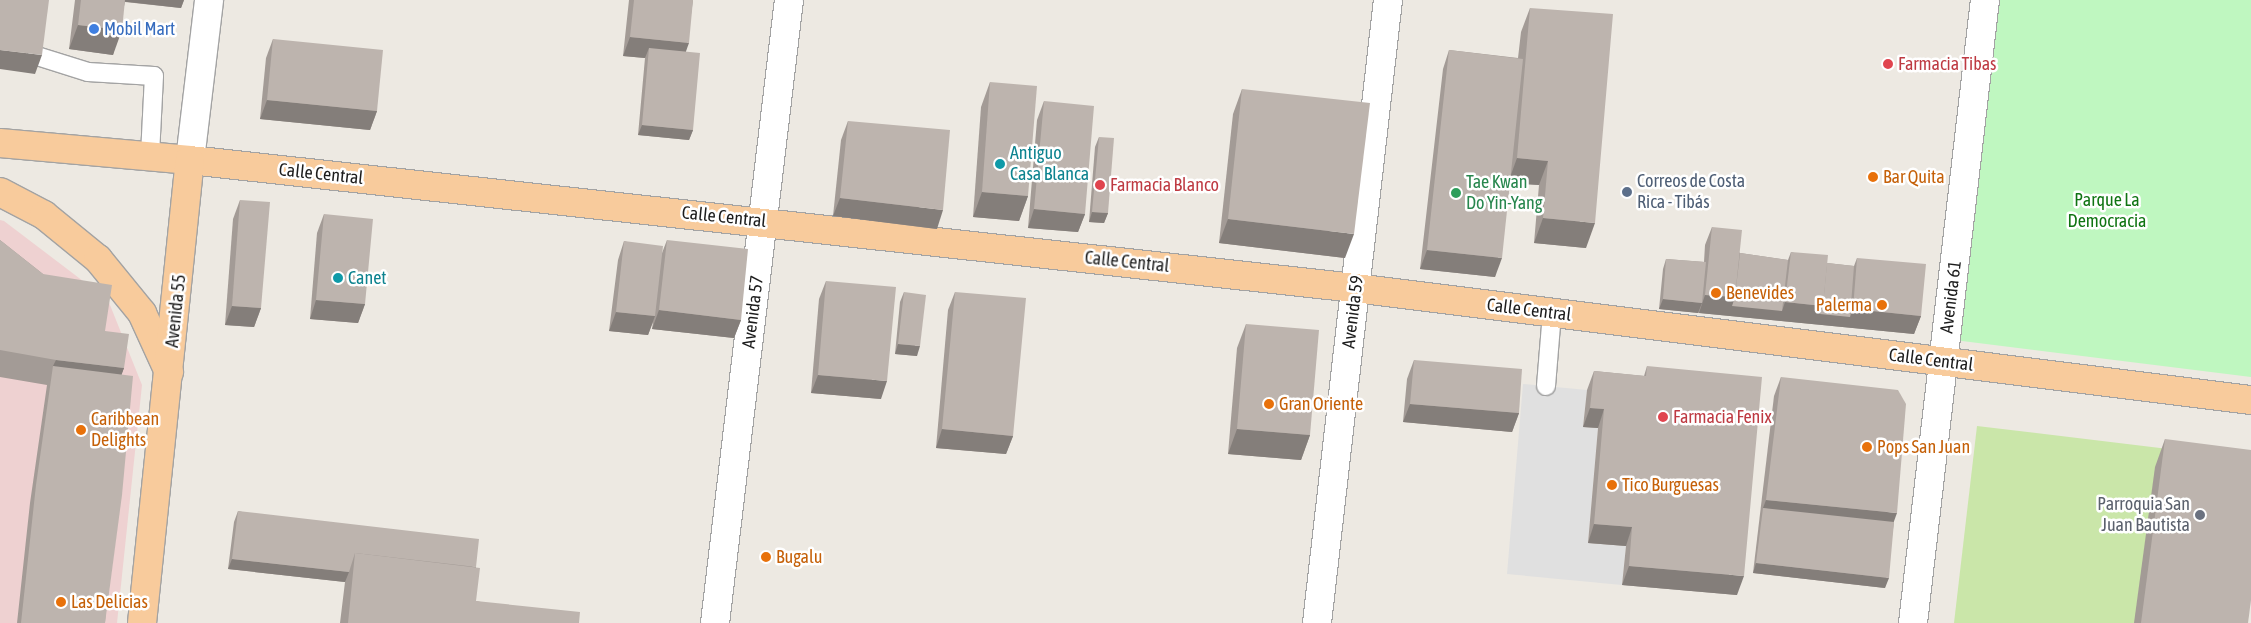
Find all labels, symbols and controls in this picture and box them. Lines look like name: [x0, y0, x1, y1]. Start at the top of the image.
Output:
place label: Mobil Mart: [104, 18, 175, 40]
marker: Mobil Mart: [88, 23, 100, 35]
place label: Farmacia Tibas: [1898, 53, 1996, 75]
marker: Farmacia Tibas: [1882, 58, 1894, 70]
place label: Antiguo Casa Blanca: [1010, 143, 1089, 186]
marker: Antiguo Casa Blanca: [994, 158, 1006, 170]
street label: Calle Central: [278, 159, 364, 189]
place label: Bar Quita: [1883, 166, 1945, 188]
place label: Correos de Costa Rica - Tibás: [1637, 171, 1745, 213]
marker: Bar Quita: [1867, 171, 1879, 183]
place label: Tae Kwan Do Yin-Yang: [1466, 172, 1543, 214]
place label: Farmacia Blanco: [1110, 174, 1219, 196]
marker: Farmacia Blanco: [1094, 179, 1106, 191]
marker: Correos de Costa Rica - Tibás: [1621, 186, 1633, 198]
marker: Tae Kwan Do Yin-Yang: [1450, 187, 1462, 199]
park label: Parque La Democracia: [2068, 190, 2146, 232]
street label: Calle Central: [681, 202, 767, 232]
street label: Calle Central: [1084, 247, 1170, 277]
street label: Avenida 61: [1936, 259, 1966, 335]
place label: Canet: [348, 267, 387, 289]
marker: Canet: [332, 272, 344, 284]
street label: Avenida 55: [161, 273, 191, 349]
street label: Avenida 57: [738, 274, 768, 350]
street label: Avenida 59: [1338, 274, 1368, 350]
place label: Benevides: [1726, 282, 1794, 304]
marker: Benevides: [1710, 287, 1722, 299]
street label: Calle Central: [1486, 294, 1572, 326]
place label: Palerma: [1816, 294, 1872, 316]
marker: Palerma: [1876, 299, 1888, 311]
street label: Calle Central: [1888, 344, 1974, 376]
place label: Gran Oriente: [1279, 393, 1363, 415]
marker: Gran Oriente: [1263, 398, 1275, 410]
place label: Farmacia Fenix: [1673, 406, 1772, 428]
place label: Caribbean Delights: [91, 409, 159, 452]
marker: Farmacia Fenix: [1657, 411, 1669, 423]
marker: Caribbean Delights: [75, 424, 87, 436]
place label: Pops San Juan: [1877, 436, 1970, 458]
marker: Pops San Juan: [1861, 441, 1873, 453]
place label: Tico Burguesas: [1622, 474, 1719, 496]
marker: Tico Burguesas: [1606, 479, 1618, 491]
place label: Parroquia San Juan Bautista: [2097, 494, 2190, 536]
marker: Parroquia San Juan Bautista: [2194, 509, 2206, 521]
place label: Bugalu: [776, 546, 822, 568]
marker: Bugalu: [760, 551, 772, 563]
place label: Las Delicias: [71, 591, 148, 613]
marker: Las Delicias: [55, 596, 67, 608]

